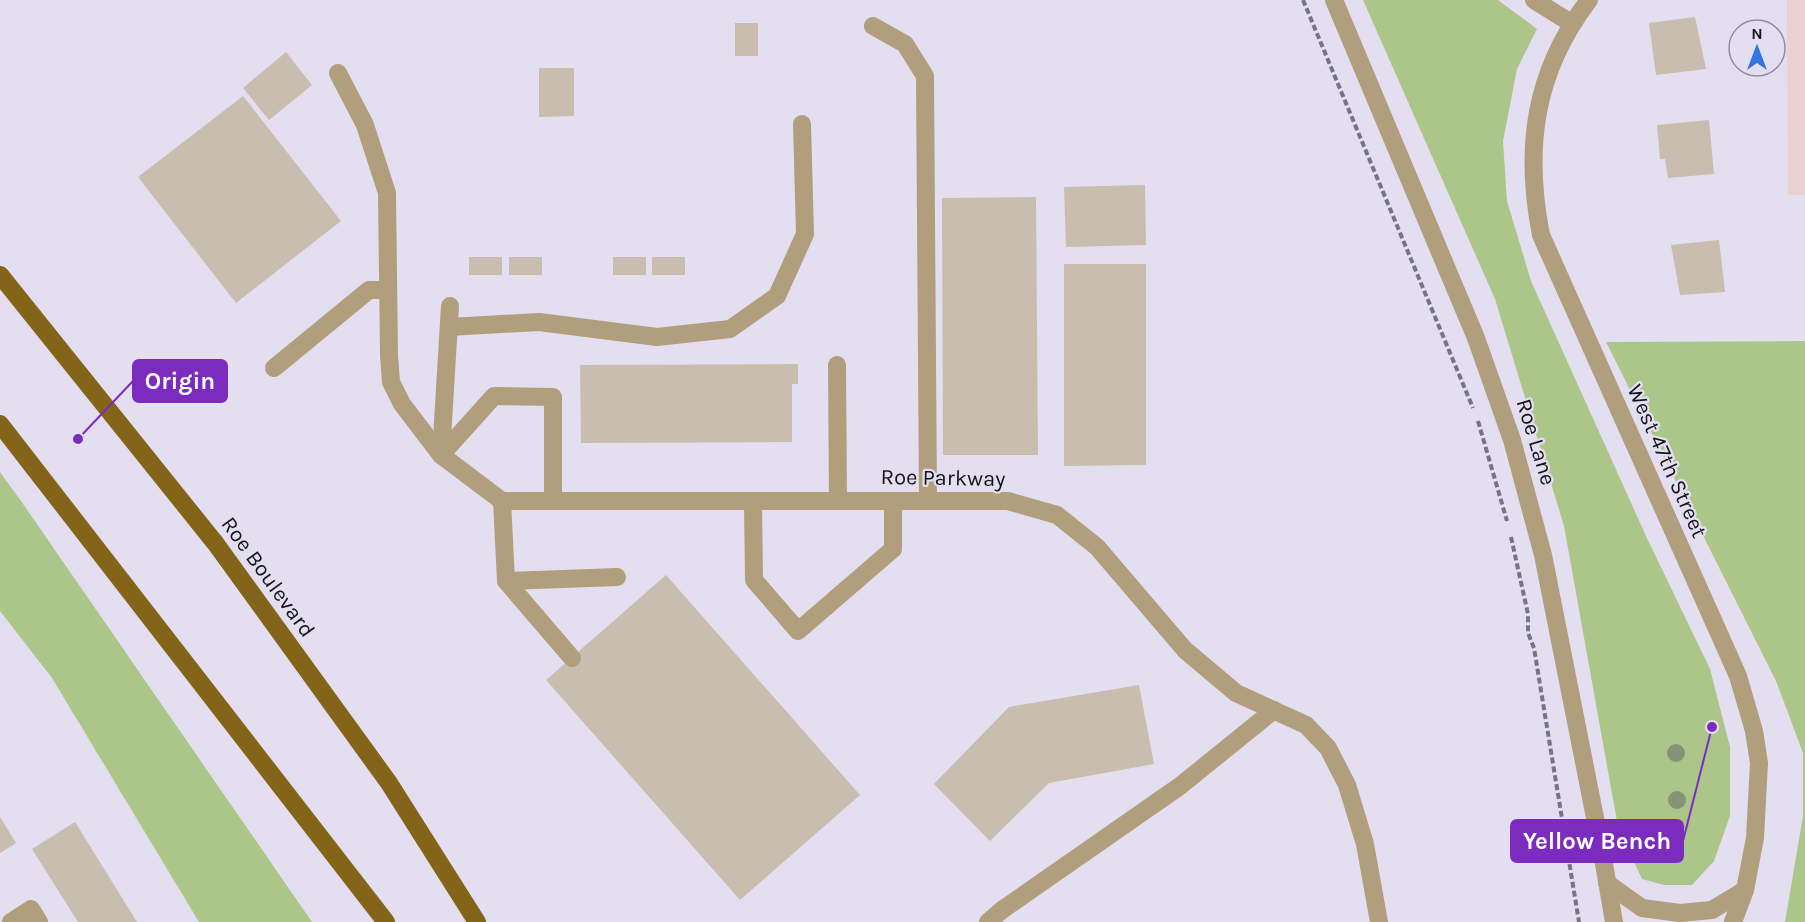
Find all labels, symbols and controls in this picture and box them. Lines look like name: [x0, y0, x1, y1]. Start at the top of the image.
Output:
north arrow: [1727, 18, 1787, 78]
text: N: [1751, 24, 1763, 43]
callout: Origin: [133, 360, 227, 402]
text: Origin: [145, 367, 215, 395]
street label: West 47th Street: [1622, 380, 1712, 542]
street label: Roe Lane: [1511, 396, 1561, 488]
street label: Roe Parkway: [880, 464, 1006, 492]
street label: Roe Boulevard: [216, 512, 320, 642]
callout: Yellow Bench: [1511, 820, 1683, 862]
text: Yellow Bench: [1523, 827, 1671, 855]

